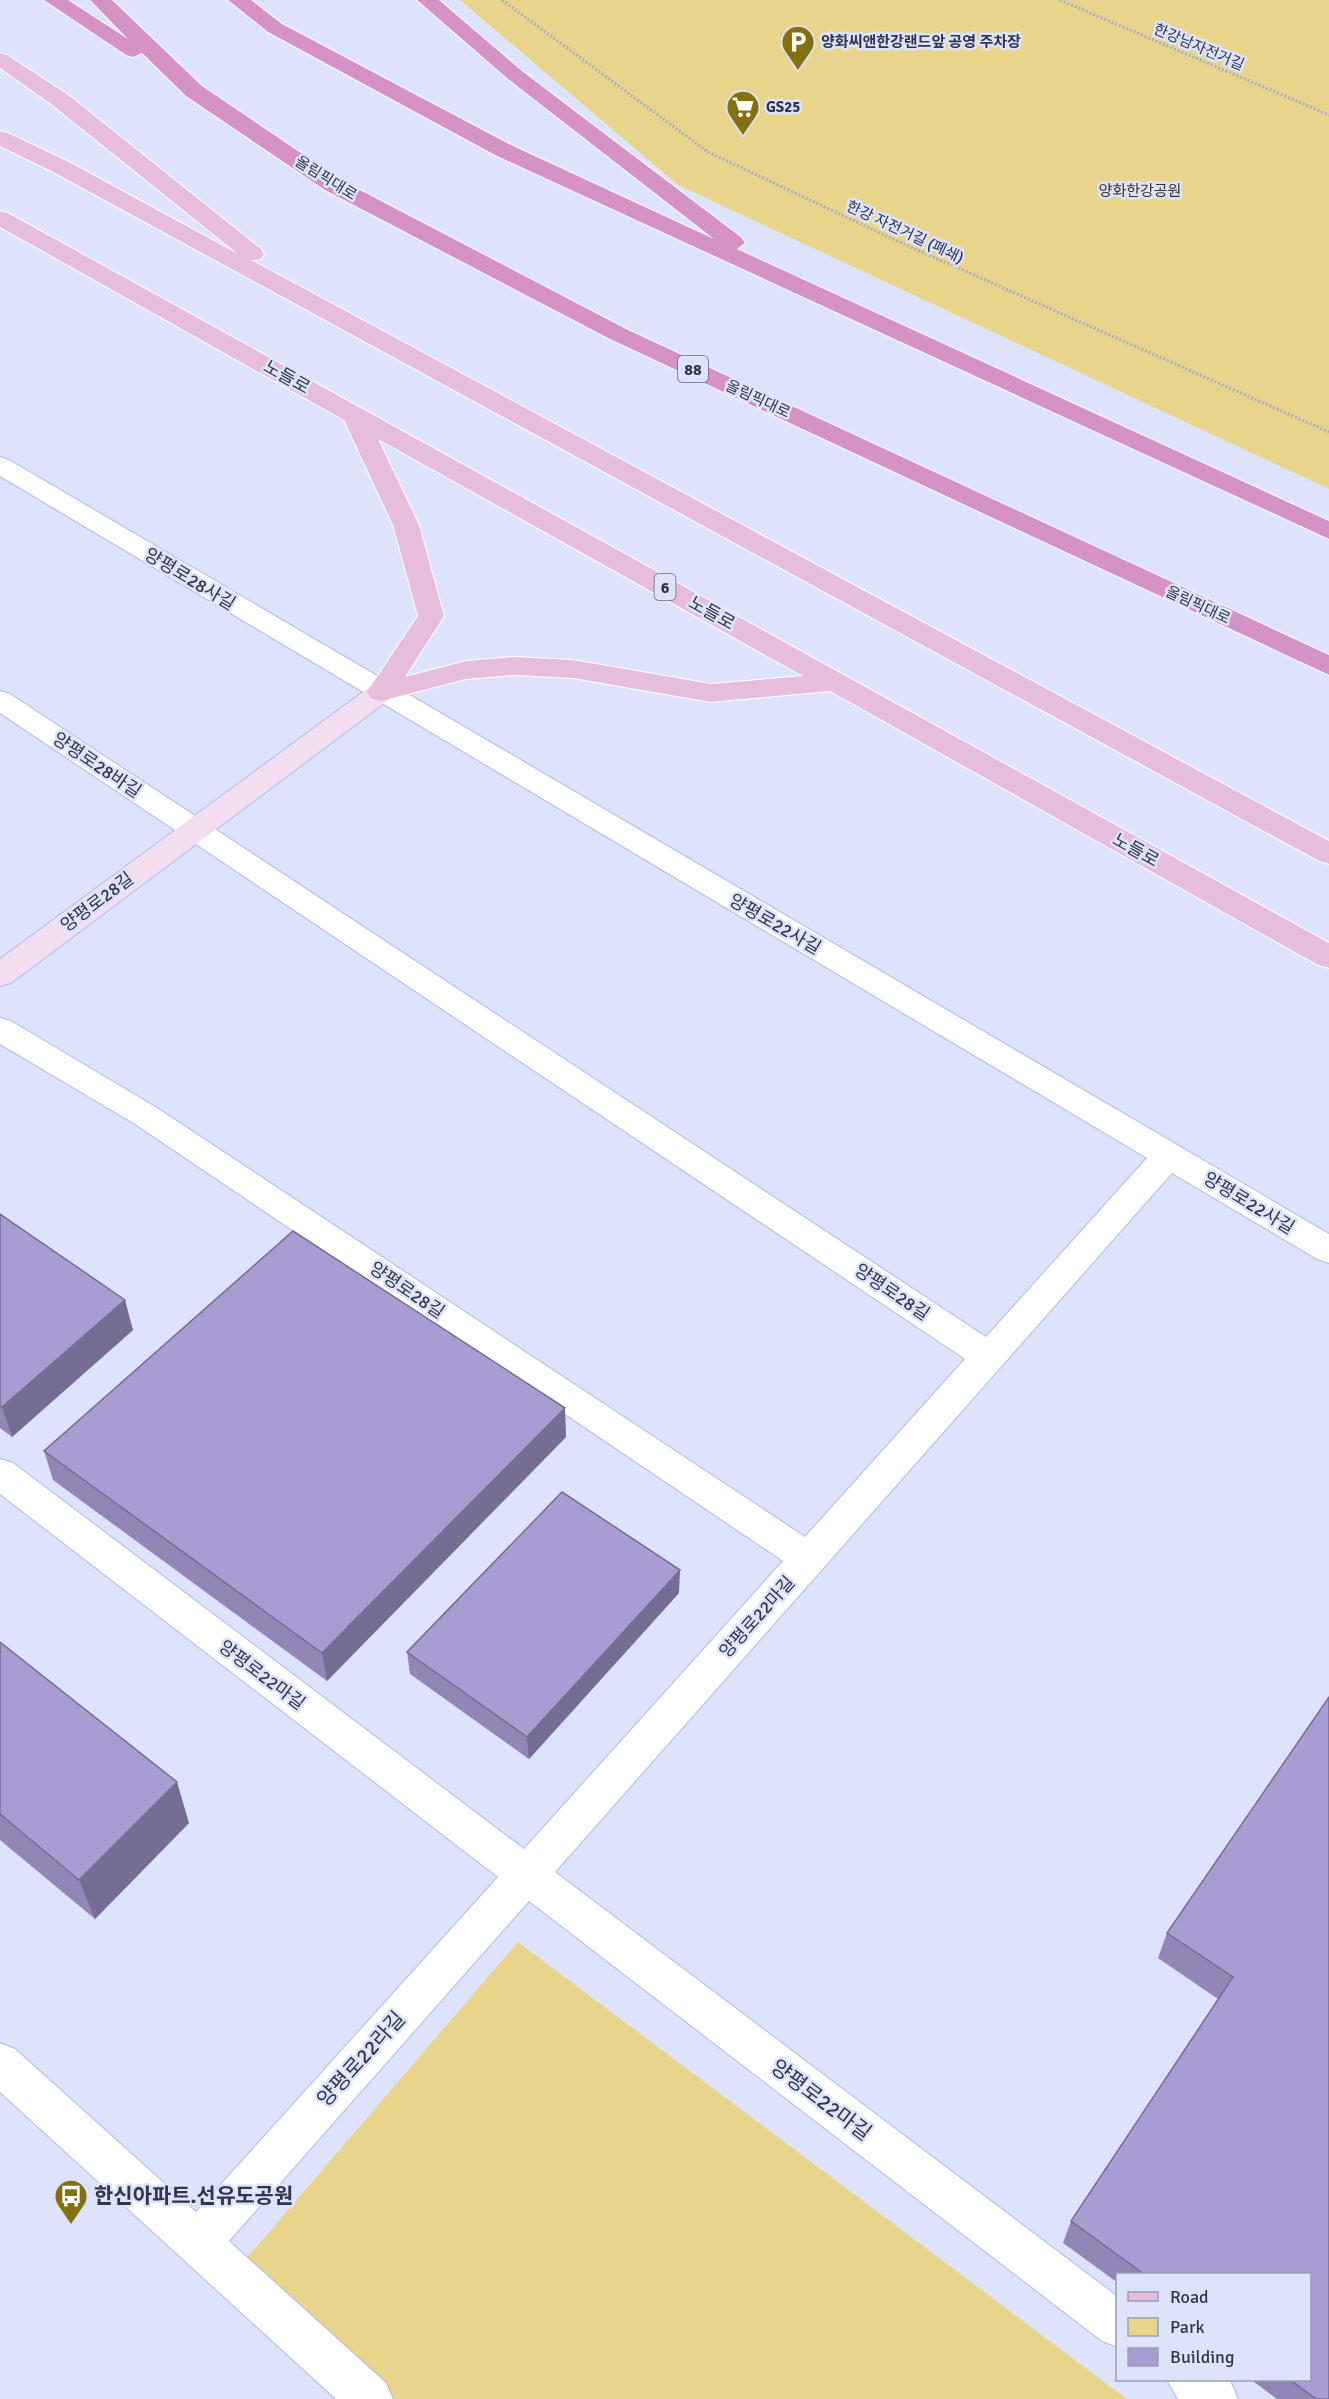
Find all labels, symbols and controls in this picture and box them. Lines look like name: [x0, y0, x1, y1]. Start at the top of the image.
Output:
street label: 한강남자전거길: [1151, 20, 1247, 74]
parking icon: 양화씨앤한강랜드앞 공영 주차장: [780, 24, 816, 71]
place label: 양화씨앤한강랜드앞 공영 주차장: [821, 33, 1021, 51]
supermarket icon: GS25: [725, 89, 761, 136]
place label: GS25: [766, 98, 800, 116]
street label: 올림픽대로: [292, 152, 360, 204]
park label: 양화한강공원: [1099, 182, 1181, 200]
street label: 한강 자전거길 (폐쇄): [844, 197, 966, 267]
street label: 노들로: [260, 355, 314, 399]
road number: 88: [678, 356, 708, 382]
street label: 올림픽대로: [723, 376, 793, 422]
street label: 양평로28사길: [141, 543, 239, 615]
road number: 6: [654, 574, 676, 600]
street label: 올림픽대로: [1163, 582, 1233, 628]
street label: 노들로: [685, 591, 739, 635]
street label: 양평로28바길: [48, 727, 146, 803]
street label: 노들로: [1109, 828, 1163, 872]
street label: 양평로28길: [56, 867, 138, 937]
street label: 양평로22사길: [725, 889, 825, 959]
street label: 양평로22사길: [1200, 1167, 1298, 1239]
street label: 양평로28길: [365, 1257, 449, 1323]
street label: 양평로28길: [850, 1259, 934, 1325]
street label: 양평로22마길: [715, 1572, 799, 1662]
street label: 양평로22마길: [215, 1635, 309, 1715]
street label: 양평로22라길: [311, 2006, 411, 2112]
street label: 양평로22마길: [766, 2054, 876, 2146]
bus stop icon: 한신아파트.선유도공원: [53, 2178, 89, 2225]
place label: 한신아파트.선유도공원: [94, 2183, 293, 2209]
legend: [1116, 2273, 1311, 2381]
text: Road: [1170, 2286, 1209, 2308]
text: Park: [1170, 2316, 1205, 2338]
text: Building: [1170, 2346, 1234, 2368]

